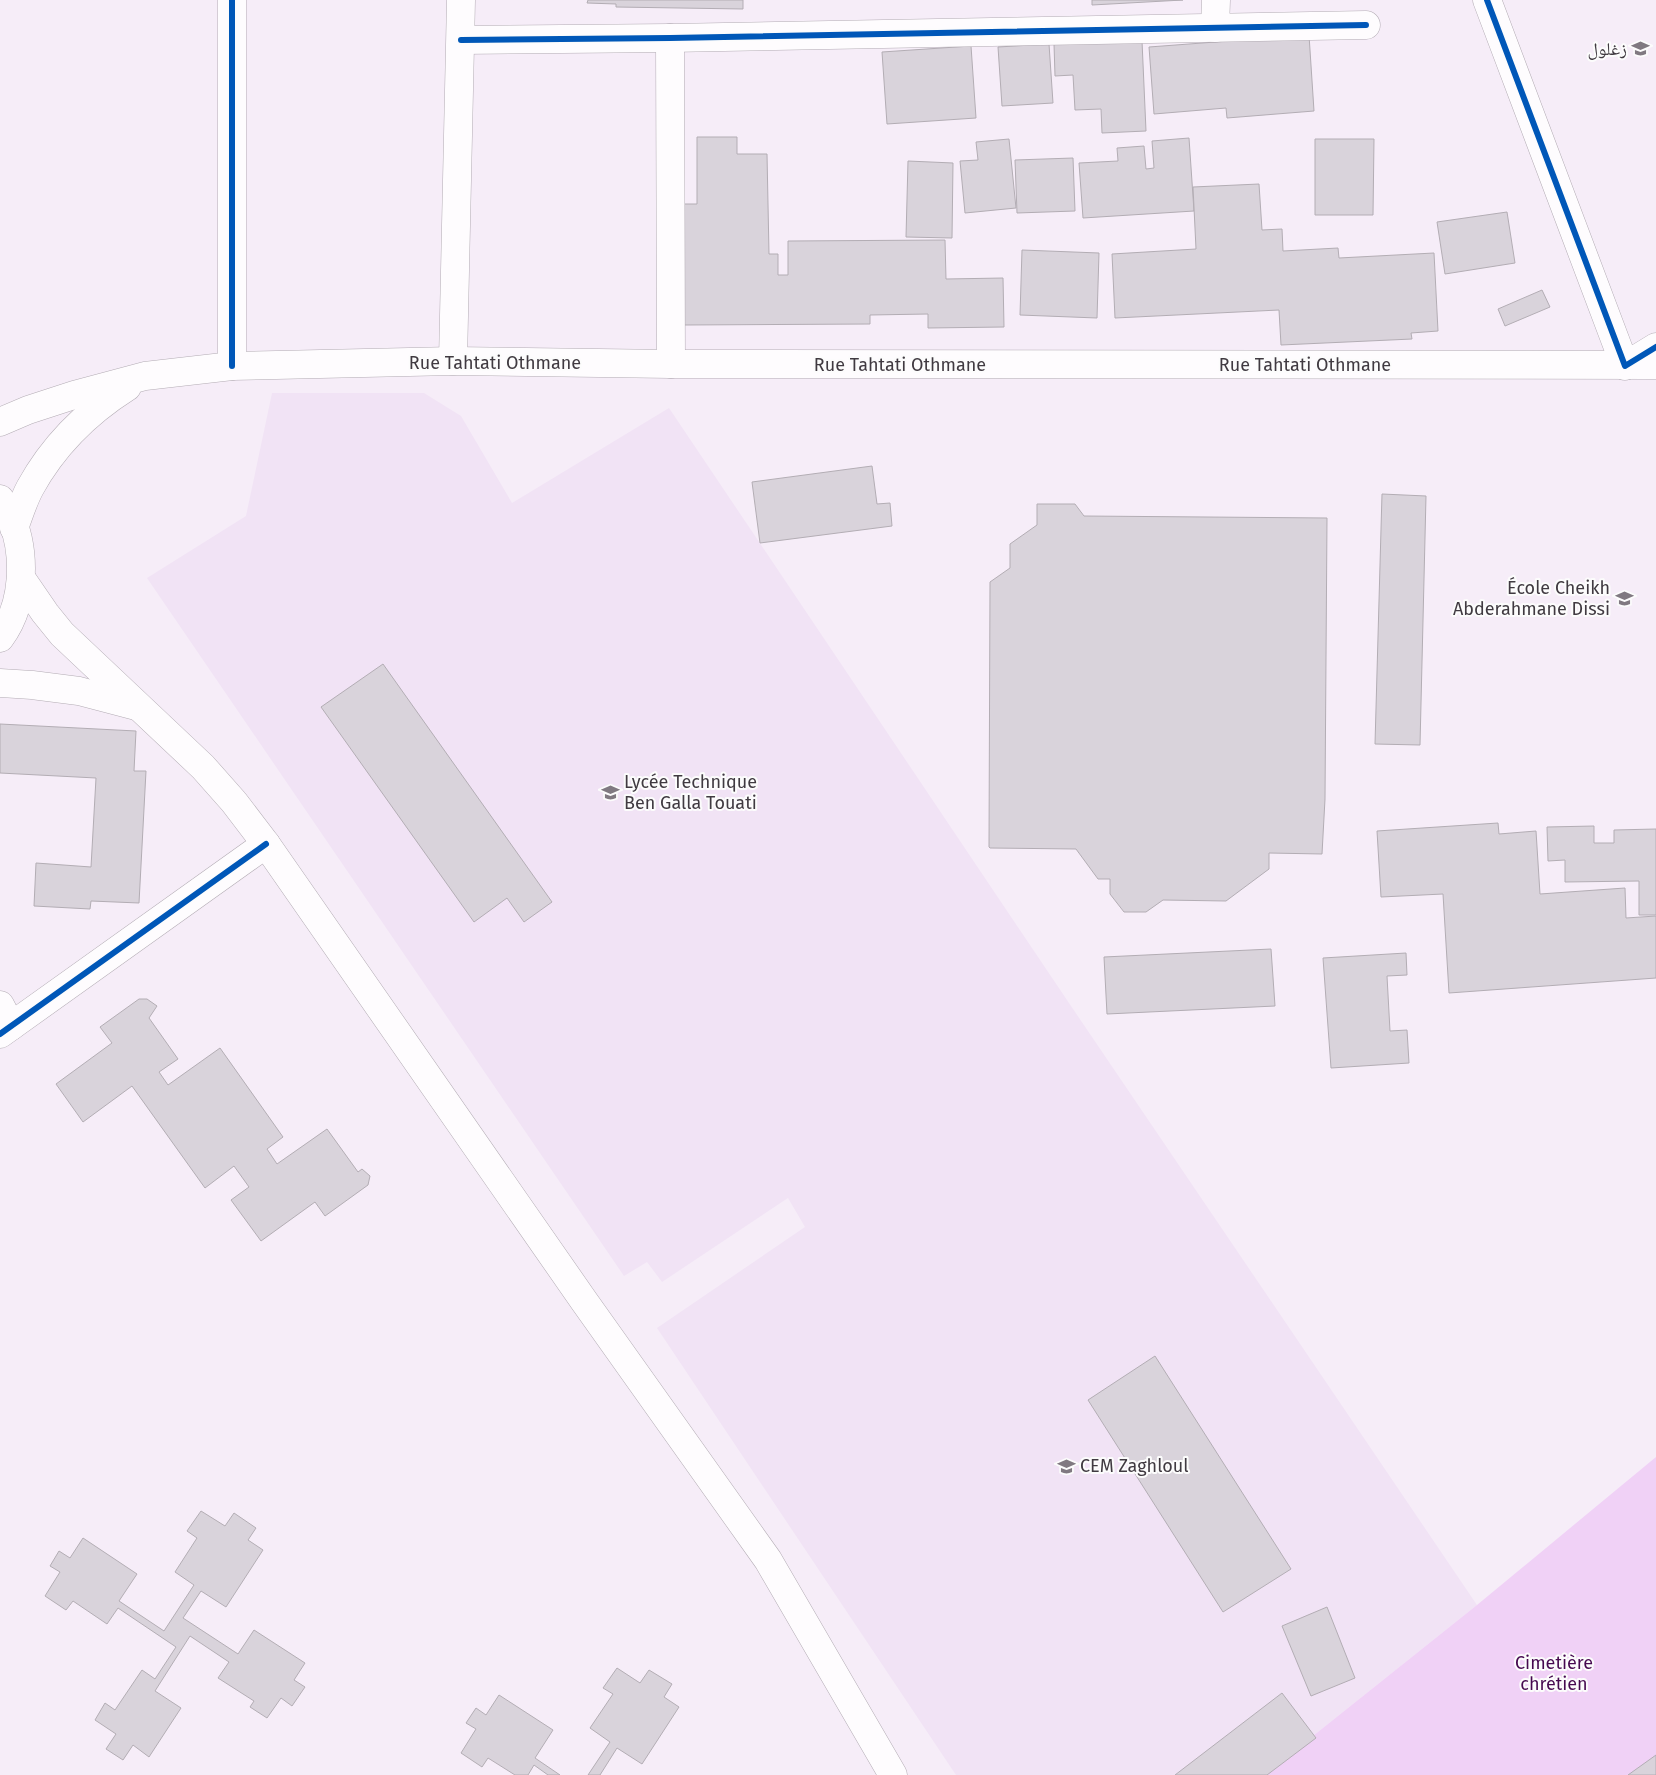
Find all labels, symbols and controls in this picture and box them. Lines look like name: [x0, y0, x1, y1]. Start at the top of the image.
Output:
place label: زغلول: [1587, 38, 1627, 60]
school or university icon: زغلول: [1631, 39, 1651, 59]
street label: Rue Tahtati Othmane: [409, 352, 581, 374]
street label: Rue Tahtati Othmane: [814, 354, 986, 376]
street label: Rue Tahtati Othmane: [1219, 354, 1391, 376]
place label: École Cheikh Abderahmane Dissi: [1453, 576, 1610, 620]
school or university icon: École Cheikh Abderahmane Dissi: [1614, 588, 1634, 608]
place label: Lycée Technique Ben Galla Touati: [624, 771, 757, 814]
school or university icon: Lycée Technique Ben Galla Touati: [600, 782, 620, 802]
place label: CEM Zaghloul: [1080, 1455, 1189, 1477]
school or university icon: CEM Zaghloul: [1056, 1456, 1076, 1476]
park label: Cimetière chrétien: [1515, 1652, 1593, 1695]

